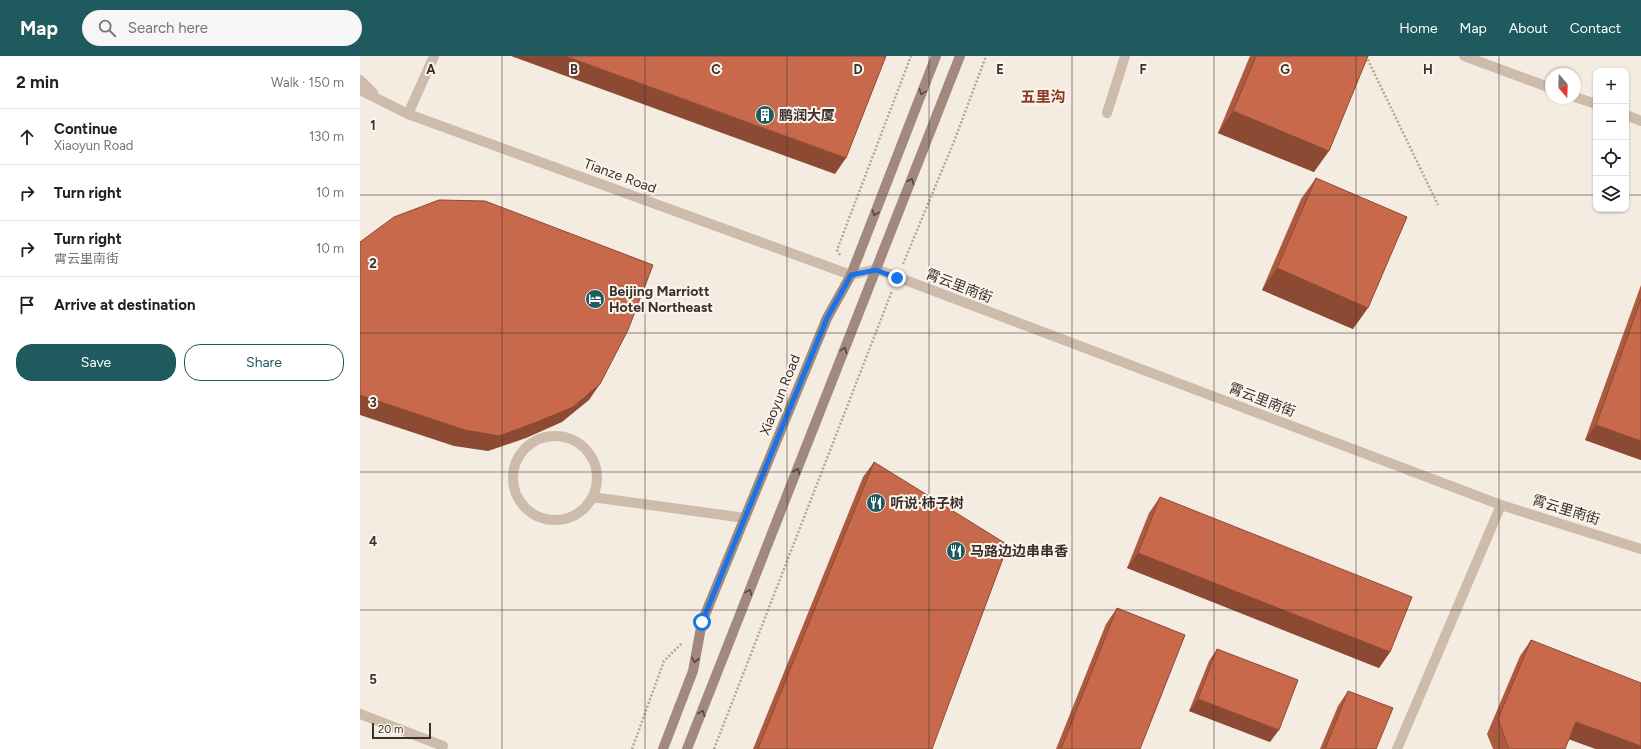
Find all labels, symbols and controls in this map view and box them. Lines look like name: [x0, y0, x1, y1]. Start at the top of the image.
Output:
search box: [82, 10, 362, 46]
text: Map: [20, 17, 58, 40]
icon: search: [96, 17, 118, 39]
text: Search here: [128, 19, 208, 37]
text: Home: [1399, 20, 1438, 37]
text: Map: [1460, 20, 1487, 37]
text: About: [1509, 20, 1548, 37]
text: Contact: [1570, 20, 1621, 37]
text: A: [426, 62, 436, 77]
text: B: [570, 62, 578, 77]
text: C: [711, 62, 721, 77]
text: D: [853, 62, 863, 77]
text: E: [996, 62, 1004, 77]
text: F: [1139, 62, 1147, 77]
text: G: [1280, 62, 1290, 77]
text: H: [1423, 62, 1433, 77]
north arrow: [1545, 68, 1581, 104]
map controls: [1593, 68, 1629, 212]
button: +: [1593, 68, 1629, 104]
text: 2 min: [16, 72, 59, 92]
text: Walk · 150 m: [271, 75, 344, 90]
one-way arrow: [919, 88, 927, 96]
district label: 五里沟: [1020, 88, 1066, 106]
building icon: 鹏润大厦: [754, 104, 776, 126]
button: −: [1593, 104, 1629, 140]
place label: 鹏润大厦: [779, 107, 835, 124]
text: 1: [370, 118, 376, 133]
text: Continue: [54, 120, 117, 138]
icon: ahead: [16, 126, 38, 148]
text: 130 m: [309, 129, 344, 144]
text: Xiaoyun Road: [54, 138, 133, 153]
button: locate: [1593, 140, 1629, 176]
street label: Tianze Road: [581, 155, 659, 197]
button: layers: [1593, 176, 1629, 212]
one-way arrow: [906, 178, 914, 185]
icon: right: [16, 182, 38, 204]
text: Turn right: [54, 184, 122, 202]
text: 10 m: [316, 185, 344, 200]
one-way arrow: [871, 210, 879, 217]
text: Turn right: [54, 230, 122, 248]
icon: right: [16, 238, 38, 260]
text: 10 m: [316, 241, 344, 256]
text: 霄云里南街: [54, 251, 119, 266]
text: 2: [369, 256, 377, 271]
street label: 霄云里南街: [923, 266, 995, 306]
route end: [888, 269, 906, 287]
place label: Beijing Marriott Hotel Northeast: [609, 283, 713, 316]
hotel icon: Beijing Marriott Hotel Northeast: [584, 288, 606, 310]
icon: arrive: [16, 294, 38, 316]
text: Arrive at destination: [54, 296, 195, 314]
button: Save: [16, 344, 176, 381]
button: Share: [184, 344, 344, 381]
one-way arrow: [840, 346, 848, 353]
street label: Xiaoyun Road: [756, 352, 804, 438]
street label: 霄云里南街: [1226, 380, 1298, 420]
text: 3: [369, 395, 377, 410]
one-way arrow: [792, 467, 800, 474]
restaurant icon: 听说·柿子树: [865, 492, 887, 514]
street label: 霄云里南街: [1530, 492, 1602, 528]
place label: 听说·柿子树: [890, 495, 964, 512]
text: 4: [369, 534, 377, 549]
restaurant icon: 马路边边串串香: [945, 540, 967, 562]
place label: 马路边边串串香: [970, 543, 1068, 560]
one-way arrow: [745, 588, 753, 595]
route start: [693, 613, 711, 631]
one-way arrow: [691, 657, 700, 663]
text: 5: [369, 672, 377, 687]
one-way arrow: [697, 709, 705, 716]
scale bar: [372, 721, 431, 740]
text: 20 m: [378, 723, 403, 736]

